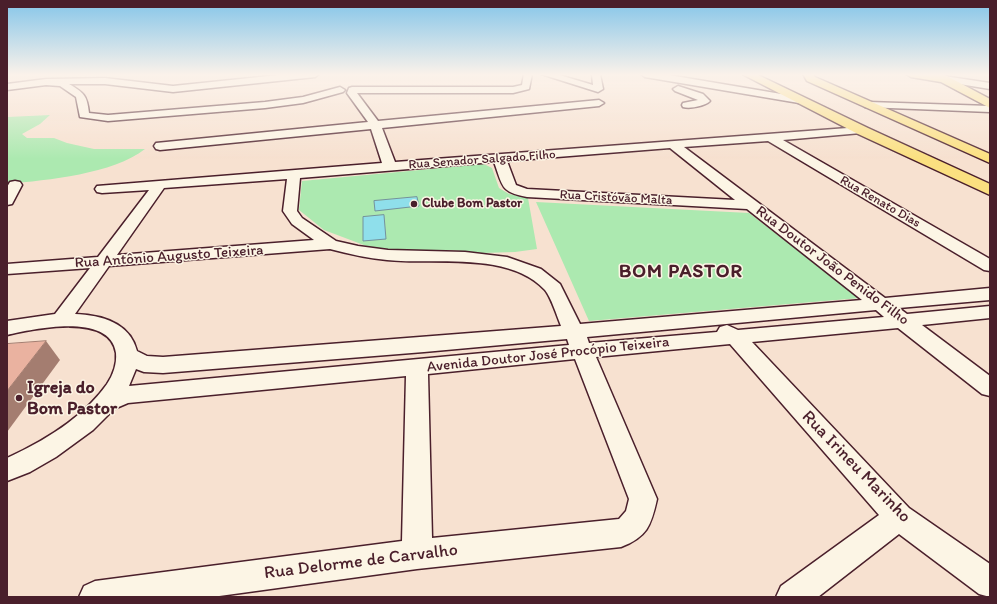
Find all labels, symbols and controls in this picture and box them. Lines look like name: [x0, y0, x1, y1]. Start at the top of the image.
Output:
street label: Rua Senador Salgado Filho: [408, 147, 556, 173]
street label: Rua Renato Dias: [837, 173, 923, 231]
street label: Rua Cristóvão Malta: [559, 187, 673, 209]
place label: Clube Bom Pastor: [422, 196, 522, 212]
marker: Clube Bom Pastor: [409, 199, 419, 209]
street label: Rua Doutor João Penido Filho: [752, 202, 912, 330]
street label: Rua Antônio Augusto Teixeira: [74, 241, 264, 273]
district label: BOM PASTOR: [619, 261, 743, 283]
street label: Avenida Doutor José Procópio Teixeira: [426, 333, 670, 377]
place label: Igreja do Bom Pastor: [27, 377, 117, 420]
marker: Igreja do Bom Pastor: [14, 393, 24, 403]
street label: Rua Irineu Marinho: [797, 406, 915, 528]
street label: Rua Delorme de Carvalho: [263, 539, 459, 585]

